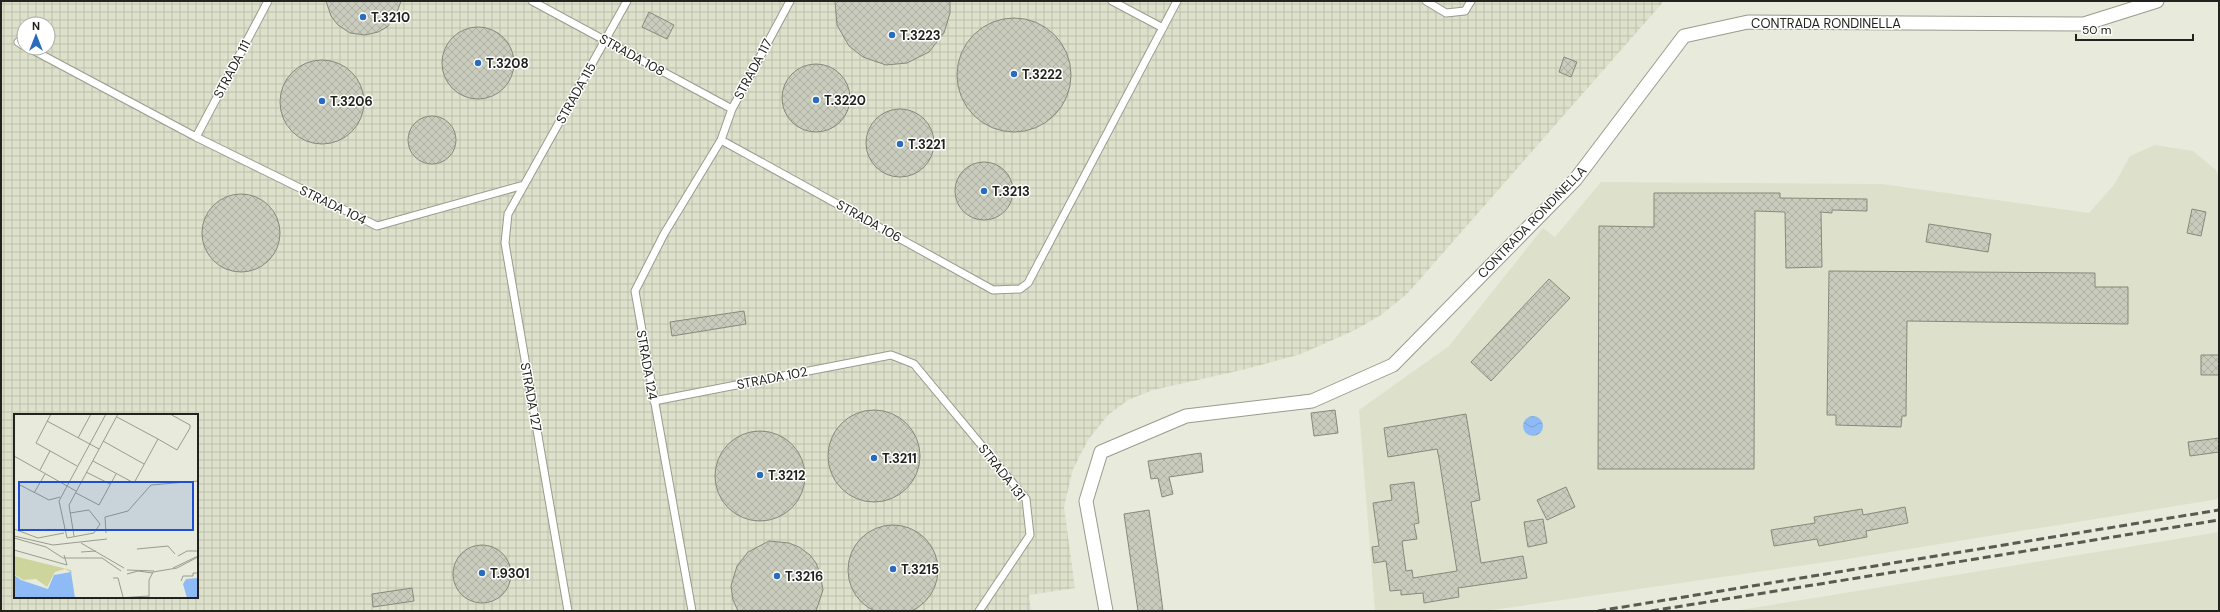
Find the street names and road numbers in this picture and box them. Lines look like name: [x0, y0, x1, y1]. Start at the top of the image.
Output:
street label: CONTRADA RONDINELLA: [1751, 15, 1901, 32]
street label: STRADA 108: [596, 30, 668, 80]
street label: STRADA 117: [730, 36, 776, 102]
street label: STRADA 111: [210, 37, 254, 101]
street label: STRADA 115: [552, 59, 600, 127]
street label: CONTRADA RONDINELLA: [1474, 162, 1590, 282]
street label: STRADA 104: [297, 182, 369, 229]
street label: STRADA 106: [833, 196, 905, 246]
street label: STRADA 124: [633, 329, 662, 401]
street label: STRADA 127: [517, 361, 545, 433]
street label: STRADA 102: [735, 363, 809, 393]
street label: STRADA 131: [975, 440, 1029, 504]

